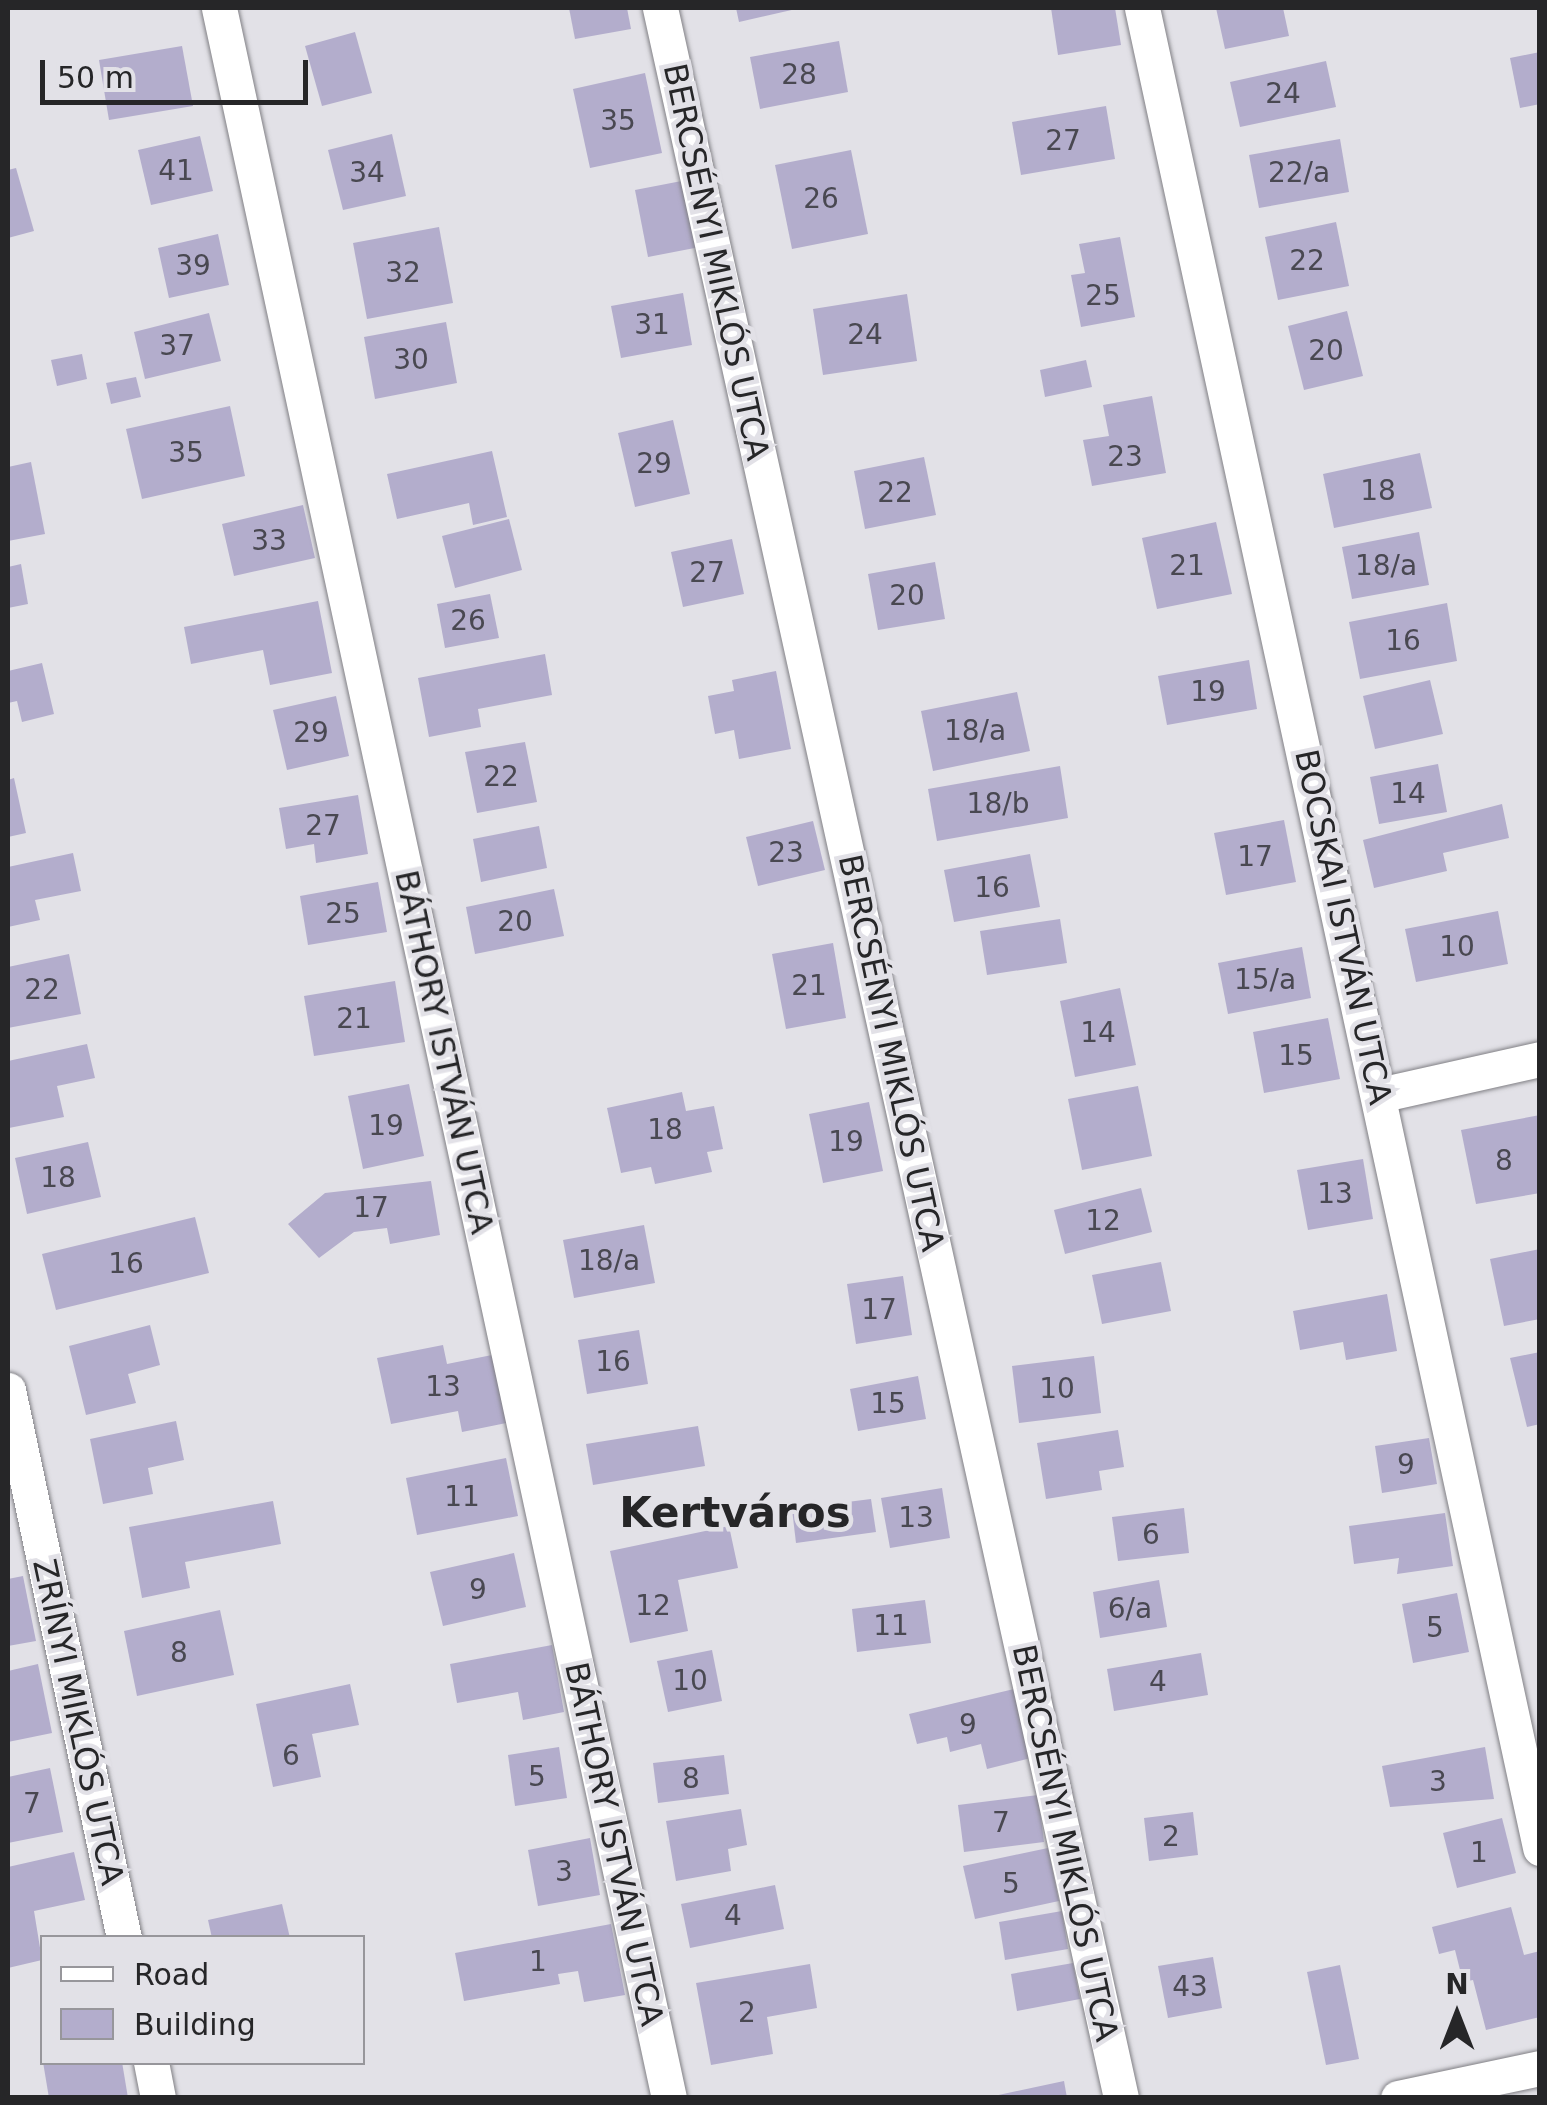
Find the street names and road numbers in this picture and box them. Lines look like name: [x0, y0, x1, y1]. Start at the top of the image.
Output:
street label: BERCSÉNYI MIKLÓS UTCA: [655, 60, 777, 464]
street label: BOCSKAI ISTVÁN UTCA: [1287, 746, 1399, 1108]
street label: BERCSÉNYI MIKLÓS UTCA: [830, 851, 952, 1255]
street label: BÁTHORY ISTVÁN UTCA: [387, 867, 501, 1237]
street label: ZRÍNYI MIKLÓS UTCA: [25, 1555, 131, 1889]
street label: BERCSÉNYI MIKLÓS UTCA: [1004, 1641, 1126, 2045]
street label: BÁTHORY ISTVÁN UTCA: [557, 1659, 671, 2029]

